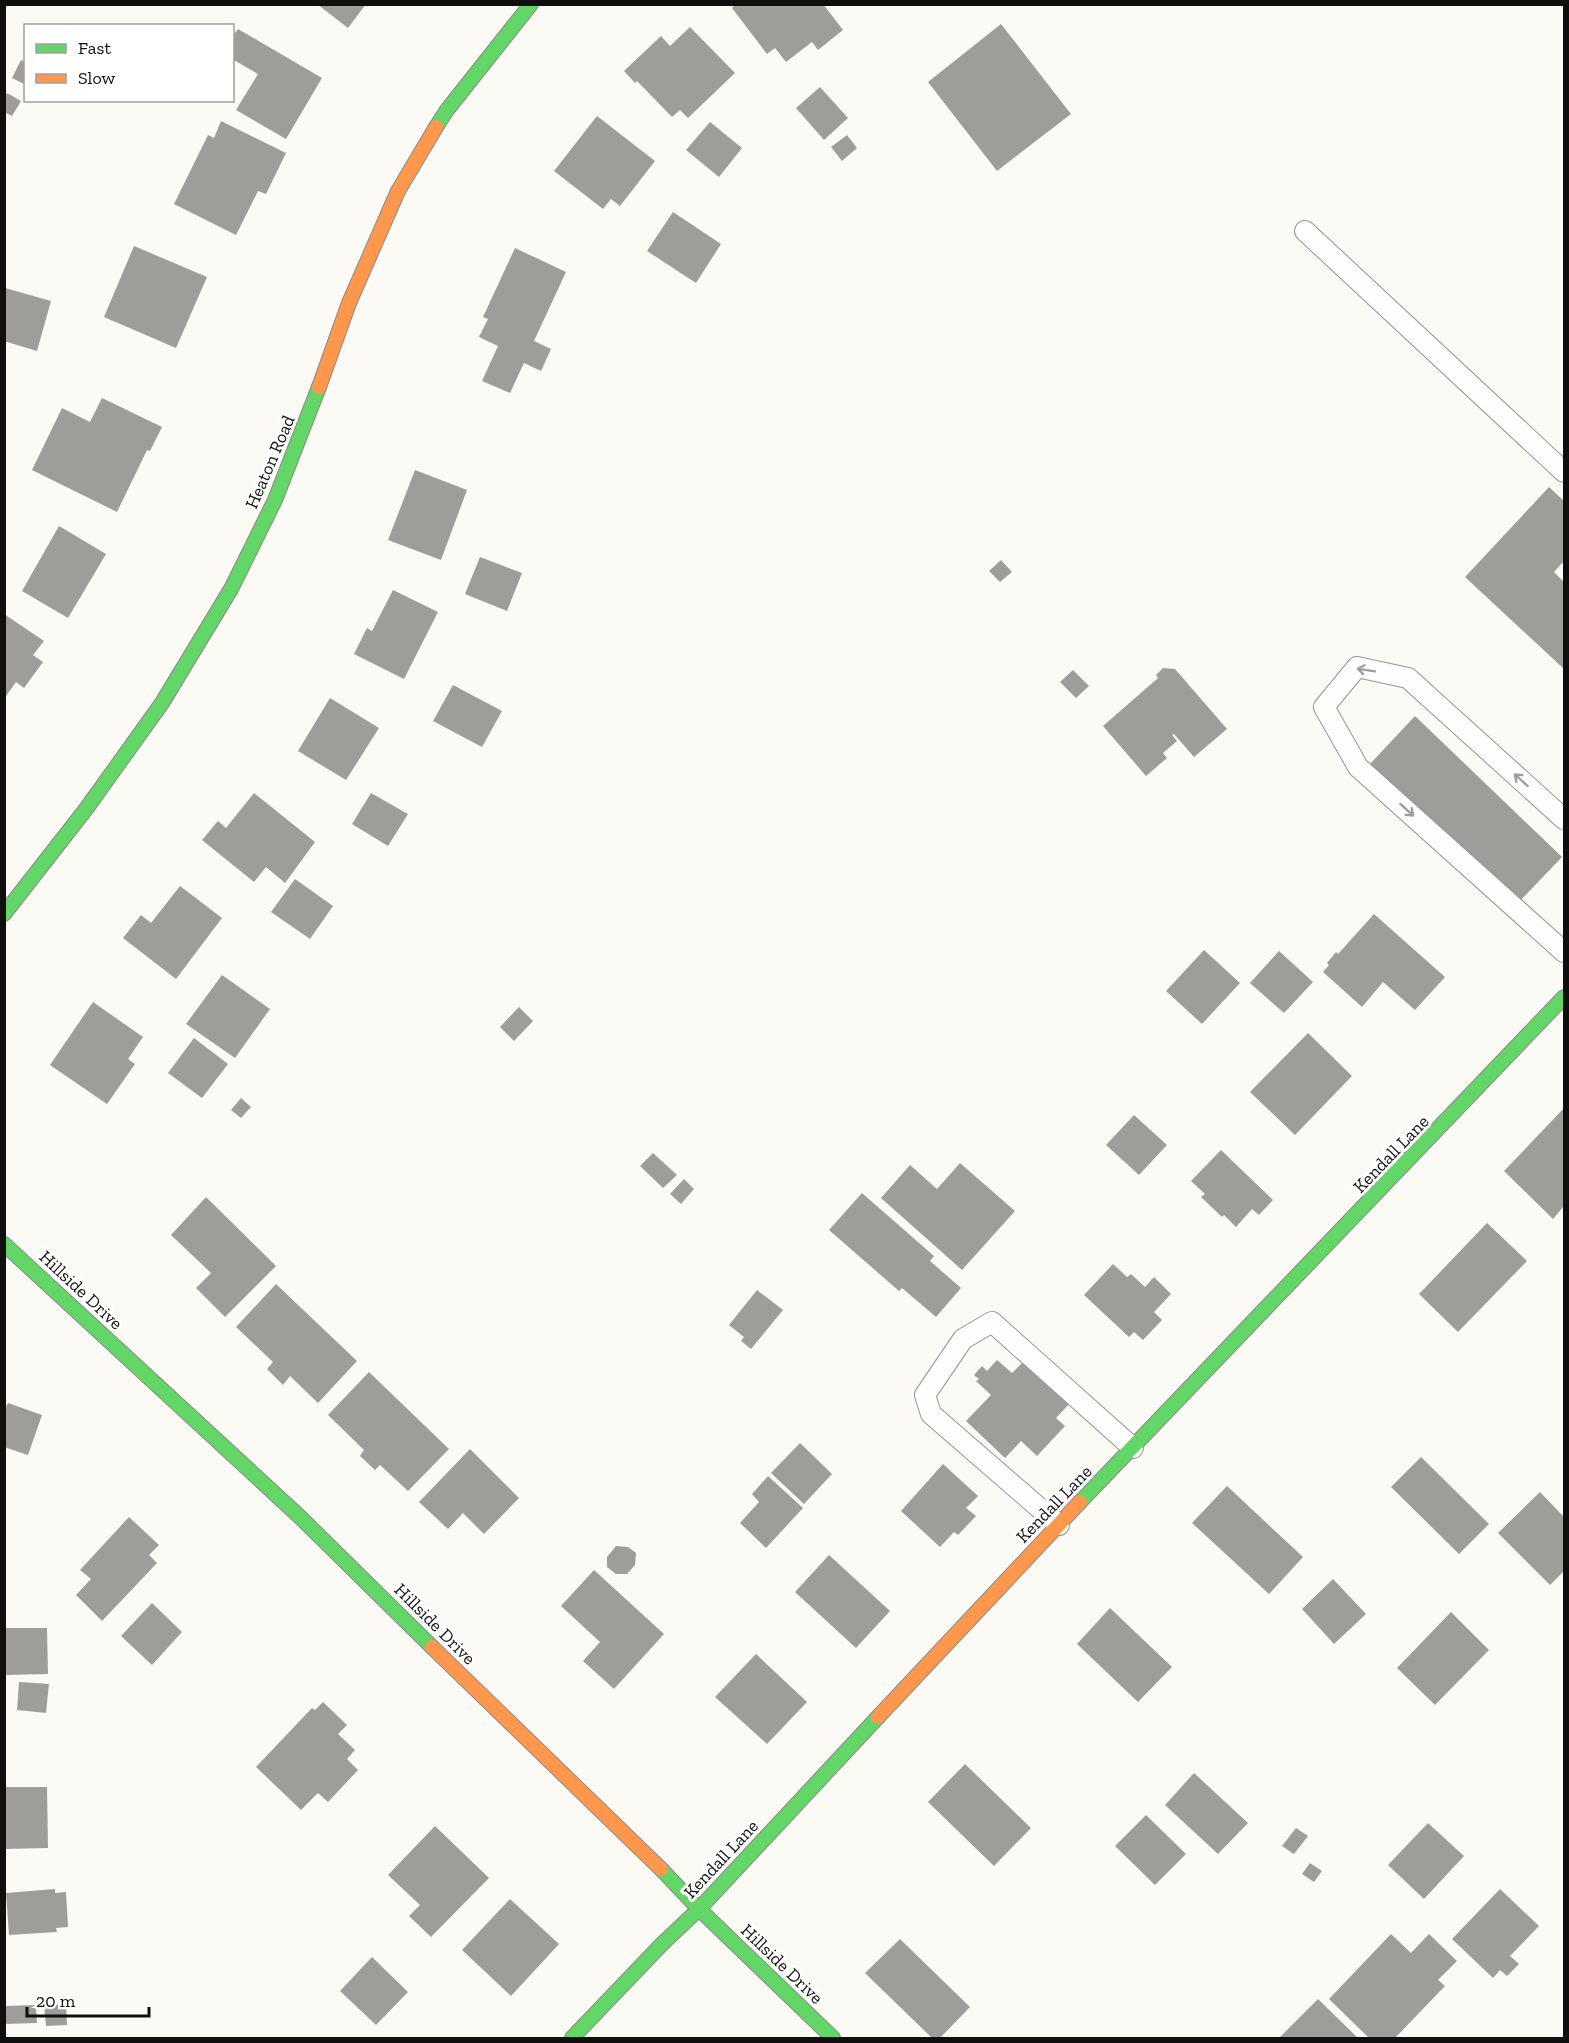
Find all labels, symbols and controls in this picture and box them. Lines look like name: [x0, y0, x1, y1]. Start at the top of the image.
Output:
legend: [24, 24, 234, 102]
text: Fast: [78, 37, 111, 59]
text: Slow: [78, 67, 115, 89]
street label: Heaton Road: [240, 412, 300, 512]
one-way arrow: [1357, 664, 1376, 675]
one-way arrow: [1514, 773, 1529, 787]
one-way arrow: [1399, 803, 1414, 817]
street label: Kendall Lane: [1349, 1111, 1433, 1197]
street label: Hillside Drive: [35, 1246, 127, 1334]
street label: Kendall Lane: [1012, 1461, 1096, 1547]
street label: Hillside Drive: [390, 1579, 480, 1669]
street label: Kendall Lane: [679, 1815, 763, 1903]
street label: Hillside Drive: [736, 1919, 828, 2009]
scale bar: [27, 1980, 148, 2018]
text: 20 m: [36, 1990, 76, 2012]

